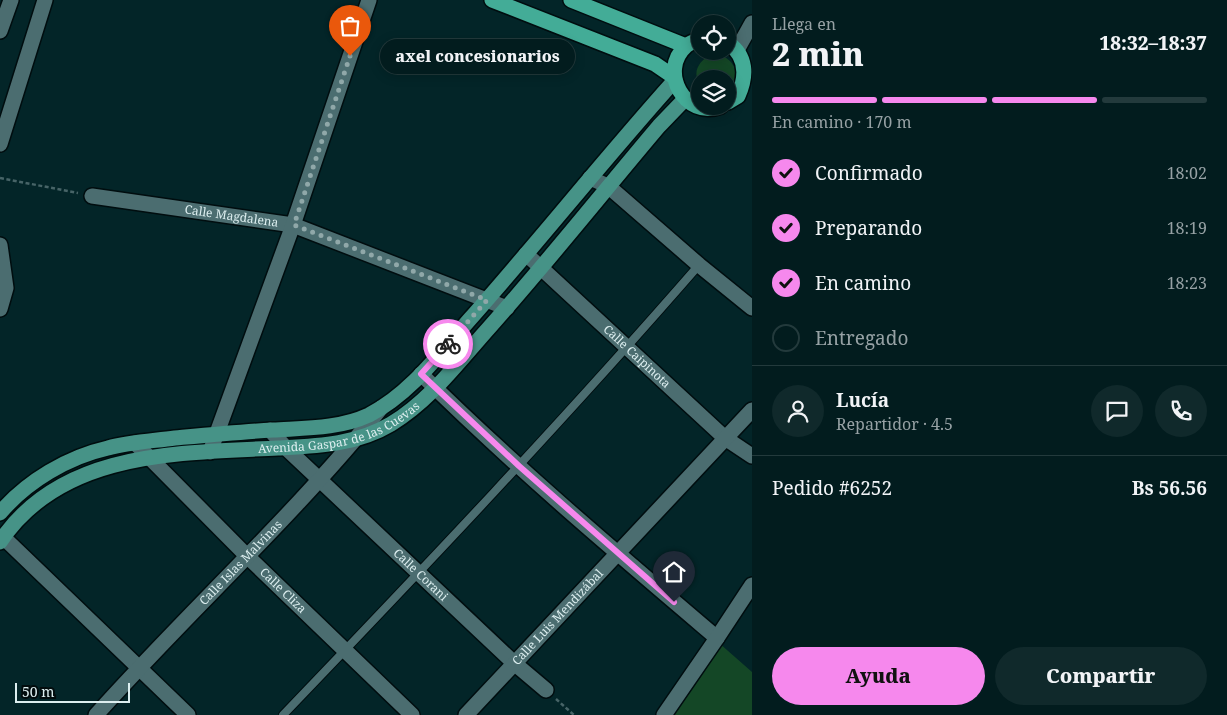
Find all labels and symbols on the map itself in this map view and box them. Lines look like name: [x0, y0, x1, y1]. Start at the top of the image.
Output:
pin: [329, 5, 371, 56]
callout: axel concesionarios: [380, 38, 575, 74]
street label: Calle Magdalena: [184, 200, 280, 231]
courier: [423, 319, 473, 369]
street label: Calle Caipinota: [600, 321, 675, 392]
street label: Avenida Gaspar de las Cuevas: [258, 397, 423, 457]
street label: Calle Islas Malvinas: [195, 516, 286, 609]
street label: Calle Corani: [390, 545, 452, 605]
pin: [653, 551, 695, 602]
street label: Calle Cliza: [256, 564, 311, 617]
street label: Calle Luis Mendizábal: [508, 565, 607, 669]
scale bar: [15, 680, 130, 703]

